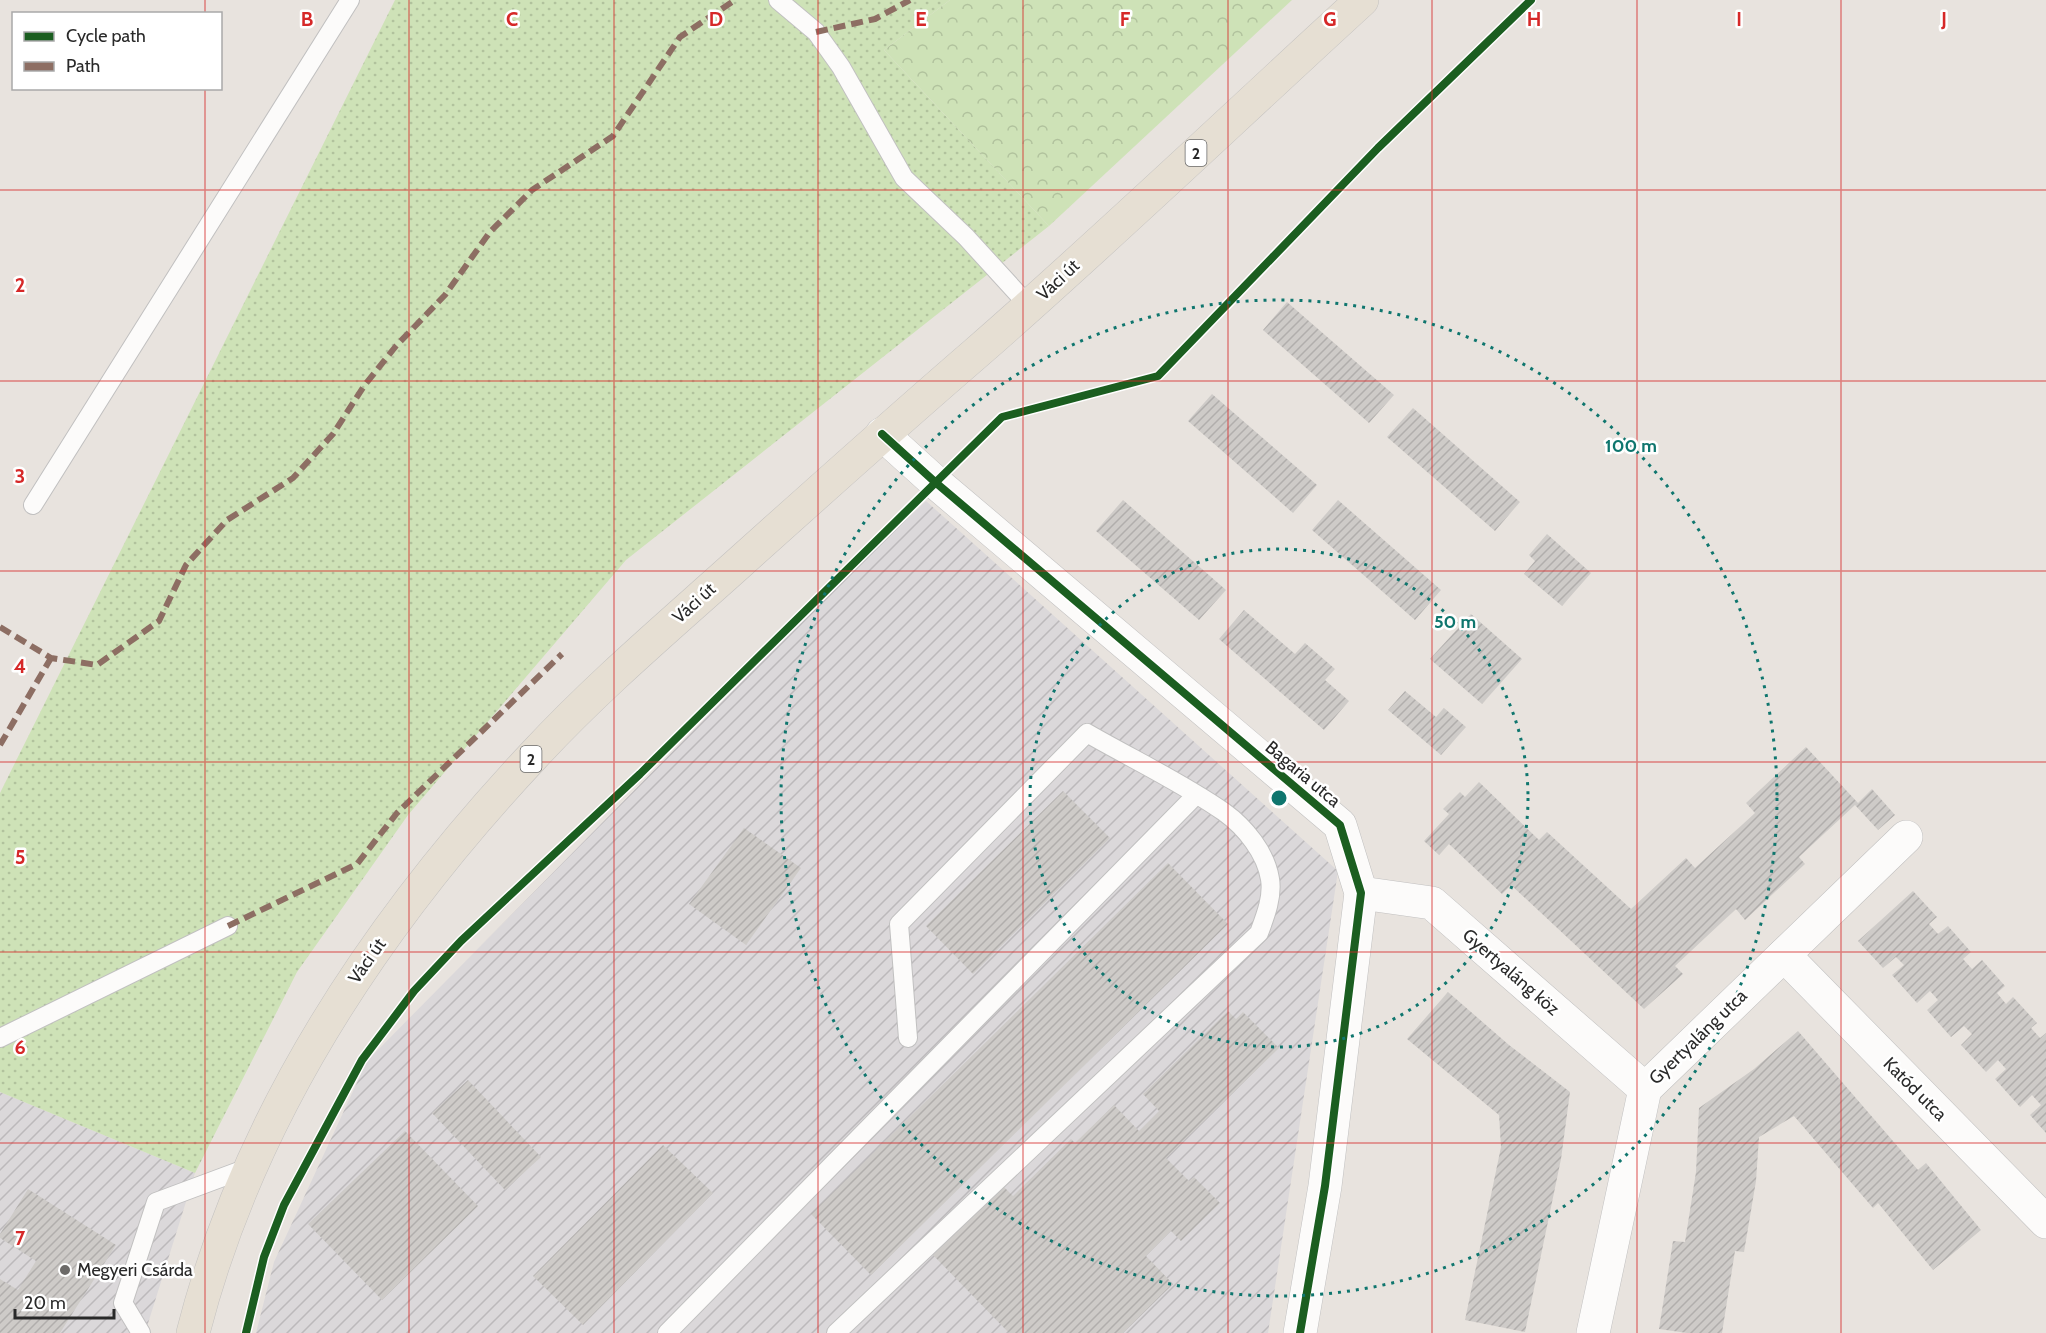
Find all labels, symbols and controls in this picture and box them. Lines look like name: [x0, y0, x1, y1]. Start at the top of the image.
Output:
text: B: [301, 7, 313, 31]
text: C: [506, 7, 518, 31]
text: D: [709, 7, 723, 31]
text: E: [915, 7, 927, 31]
text: F: [1120, 7, 1131, 31]
text: G: [1323, 7, 1337, 31]
text: H: [1527, 7, 1541, 31]
text: I: [1736, 7, 1742, 31]
text: J: [1940, 7, 1947, 31]
legend: [12, 12, 222, 90]
text: Cycle path: [66, 25, 146, 47]
text: Path: [66, 55, 100, 77]
road number: 2: [1186, 140, 1206, 166]
street label: Váci út: [1032, 255, 1084, 305]
text: 2: [15, 273, 25, 297]
text: 100 m: [1605, 435, 1657, 457]
text: 3: [15, 464, 25, 488]
street label: Váci út: [668, 578, 720, 628]
text: 50 m: [1434, 611, 1476, 633]
text: 4: [14, 654, 26, 678]
street label: Bagaria utca: [1261, 736, 1345, 812]
road number: 2: [520, 746, 542, 772]
centre of rings: [1269, 788, 1289, 808]
text: 5: [15, 845, 25, 869]
street label: Gyertyaláng köz: [1458, 924, 1564, 1020]
street label: Váci út: [344, 934, 390, 988]
street label: Gyertyaláng utca: [1644, 985, 1752, 1089]
text: 6: [14, 1035, 26, 1059]
street label: Katód utca: [1879, 1053, 1952, 1126]
text: 7: [15, 1226, 26, 1250]
place label: Megyeri Csárda: [77, 1259, 193, 1281]
marker: Megyeri Csárda: [58, 1263, 72, 1277]
scale bar: [15, 1282, 114, 1320]
text: 20 m: [24, 1292, 66, 1314]

